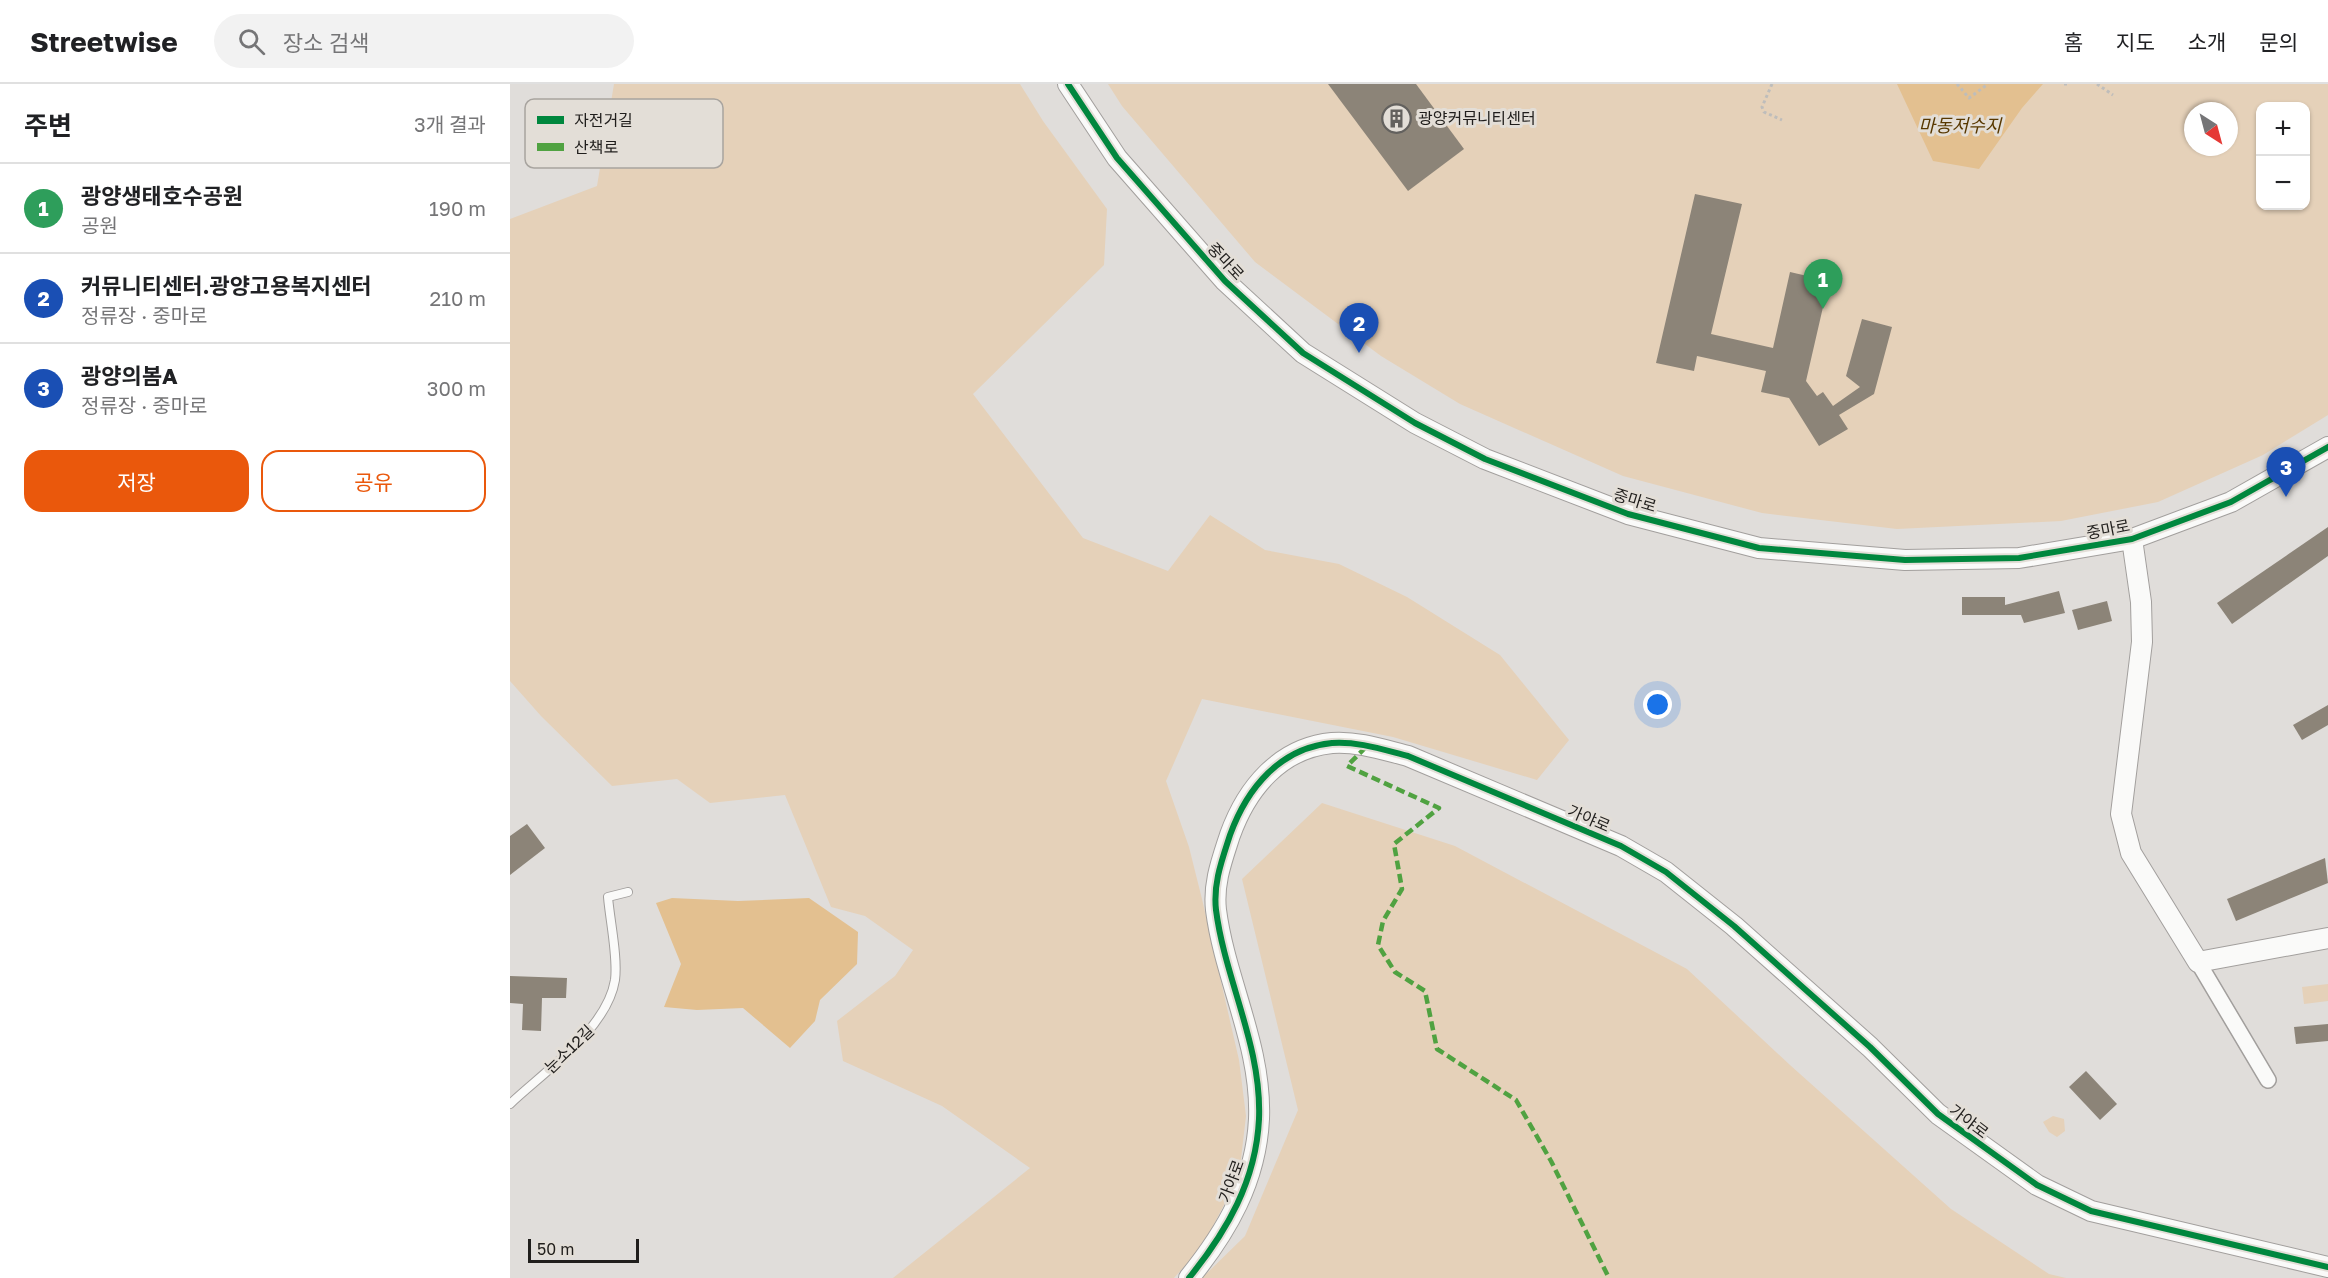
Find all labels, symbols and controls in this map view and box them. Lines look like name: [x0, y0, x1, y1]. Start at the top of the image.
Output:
search box: [214, 14, 634, 68]
text: Streetwise: [30, 25, 178, 58]
icon: search: [235, 25, 268, 58]
text: 장소 검색: [283, 29, 369, 56]
text: 홈: [2064, 29, 2083, 55]
text: 지도: [2116, 29, 2155, 55]
text: 소개: [2188, 29, 2226, 55]
text: 문의: [2259, 29, 2298, 55]
legend: [525, 99, 723, 168]
building icon: 광양커뮤니티센터: [1381, 102, 1413, 134]
north arrow: [2184, 102, 2238, 156]
map controls: [2256, 102, 2310, 210]
button: +: [2256, 102, 2310, 156]
place label: 광양커뮤니티센터: [1418, 108, 1536, 128]
text: 주변: [24, 110, 72, 141]
text: 자전거길: [574, 110, 633, 130]
text: 3개 결과: [414, 112, 486, 136]
water label: 마동저수지: [1919, 114, 2003, 136]
text: 산책로: [574, 137, 618, 157]
button: −: [2256, 156, 2310, 210]
text: 광양생태호수공원: [81, 182, 243, 209]
text: 1: [38, 196, 49, 220]
text: 190 m: [429, 196, 486, 220]
text: 공원: [81, 213, 118, 237]
street label: 중마로: [1204, 238, 1249, 284]
pin: 1: [1804, 260, 1842, 309]
text: 커뮤니티센터.광양고용복지센터: [81, 272, 371, 299]
text: 2: [37, 286, 50, 310]
text: 210 m: [430, 286, 486, 310]
text: 정류장 · 중마로: [81, 303, 207, 327]
pin: 2: [1340, 304, 1378, 353]
text: 광양의봄A: [81, 362, 178, 389]
text: 3: [37, 376, 50, 400]
text: 300 m: [427, 376, 486, 400]
text: 정류장 · 중마로: [81, 393, 207, 417]
pin: 3: [2266, 448, 2306, 497]
button: 저장: [24, 450, 249, 512]
button: 공유: [261, 450, 486, 512]
street label: 중마로: [1611, 484, 1659, 516]
street label: 중마로: [2084, 515, 2132, 543]
your location: [1643, 690, 1672, 719]
street label: 가야로: [1565, 800, 1613, 836]
street label: 눈소12길: [540, 1021, 598, 1077]
street label: 가야로: [1945, 1100, 1993, 1142]
street label: 가야로: [1214, 1157, 1248, 1205]
scale bar: [528, 1236, 639, 1264]
text: 50 m: [537, 1239, 574, 1259]

